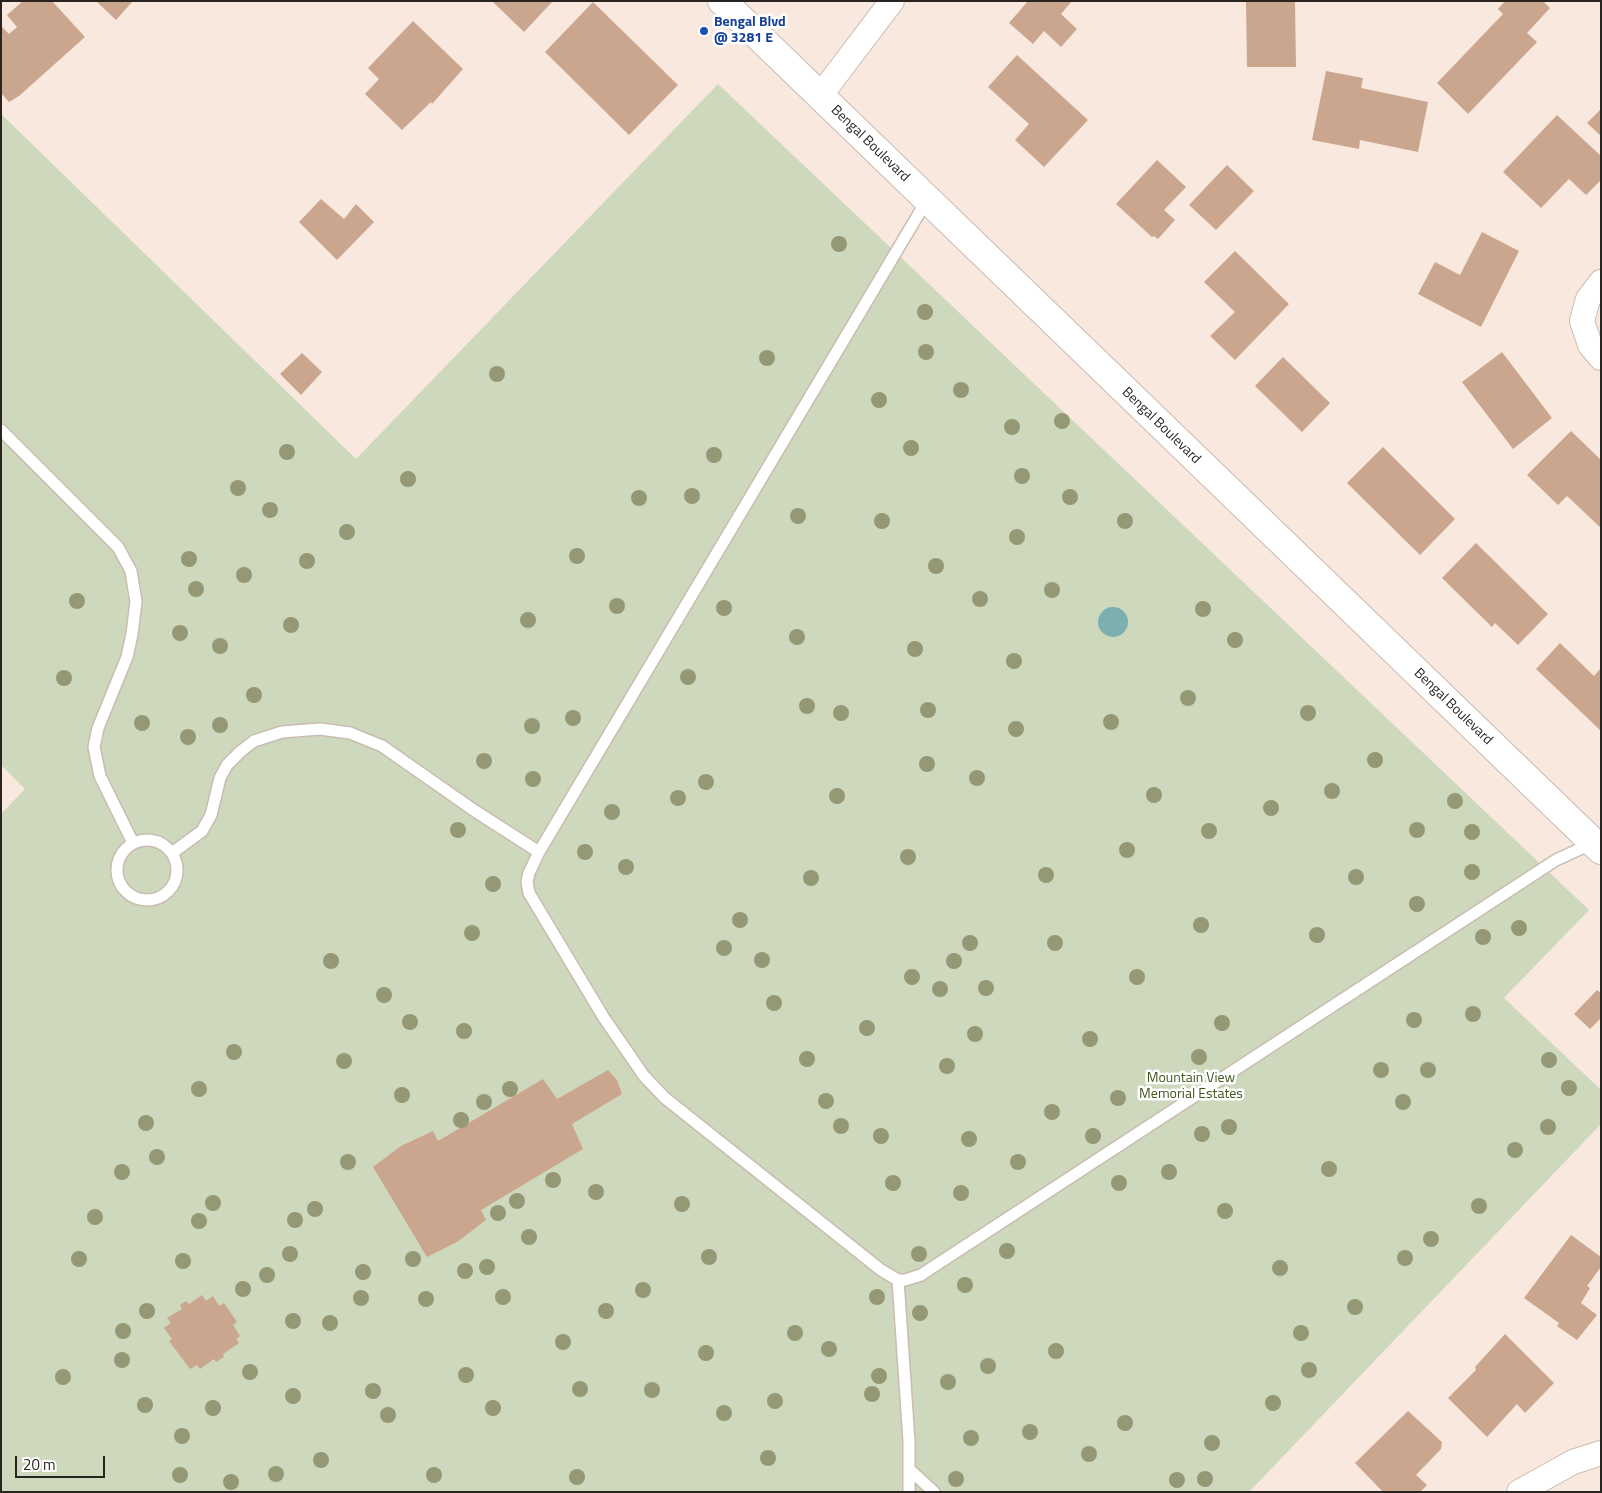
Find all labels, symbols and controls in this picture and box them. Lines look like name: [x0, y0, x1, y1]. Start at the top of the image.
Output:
place label: Bengal Blvd @ 3281 E: [714, 15, 786, 48]
marker: Bengal Blvd @ 3281 E: [698, 25, 710, 37]
street label: Bengal Boulevard: [827, 102, 913, 186]
street label: Bengal Boulevard: [1118, 384, 1204, 468]
street label: Bengal Boulevard: [1410, 665, 1496, 749]
park label: Mountain View Memorial Estates: [1139, 1071, 1243, 1104]
scale bar: [18, 1446, 108, 1478]
text: 20 m: [23, 1453, 56, 1476]

